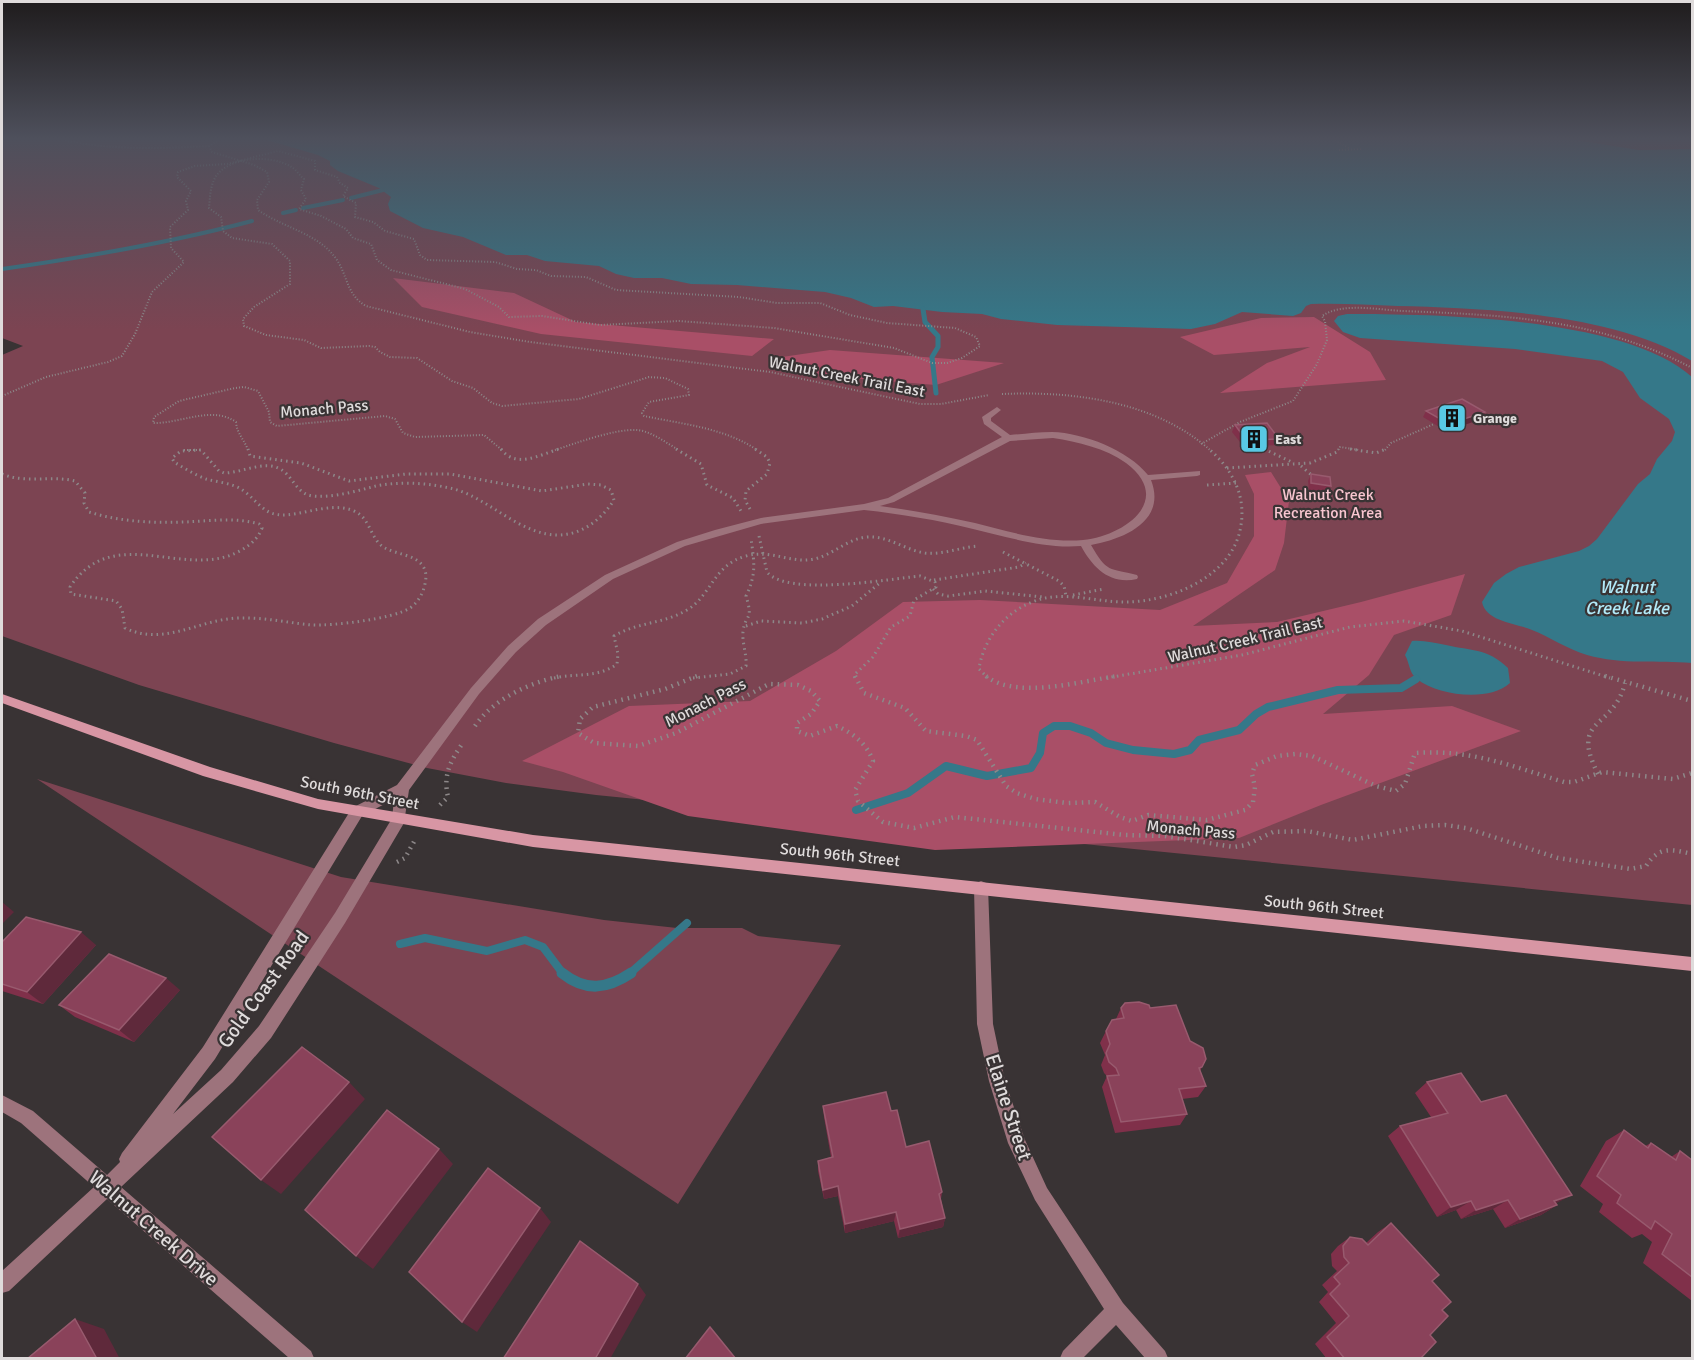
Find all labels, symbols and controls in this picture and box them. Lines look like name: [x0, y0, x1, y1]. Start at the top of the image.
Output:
street label: Walnut Creek Trail East: [767, 352, 927, 402]
street label: Monach Pass: [279, 395, 369, 423]
building icon: Grange: [1436, 402, 1468, 434]
place label: Grange: [1473, 410, 1517, 427]
building icon: East: [1238, 423, 1270, 455]
place label: East: [1275, 431, 1302, 448]
park label: Walnut Creek Recreation Area: [1274, 485, 1382, 523]
water label: Walnut Creek Lake: [1585, 576, 1670, 619]
street label: Walnut Creek Trail East: [1166, 612, 1325, 668]
street label: Monach Pass: [661, 674, 749, 732]
street label: South 96th Street: [299, 772, 421, 814]
street label: Monach Pass: [1146, 816, 1236, 844]
street label: South 96th Street: [779, 839, 901, 871]
street label: South 96th Street: [1263, 891, 1385, 923]
street label: Gold Coast Road: [212, 926, 314, 1053]
street label: Elaine Street: [980, 1051, 1037, 1163]
street label: Walnut Creek Drive: [84, 1165, 224, 1292]

